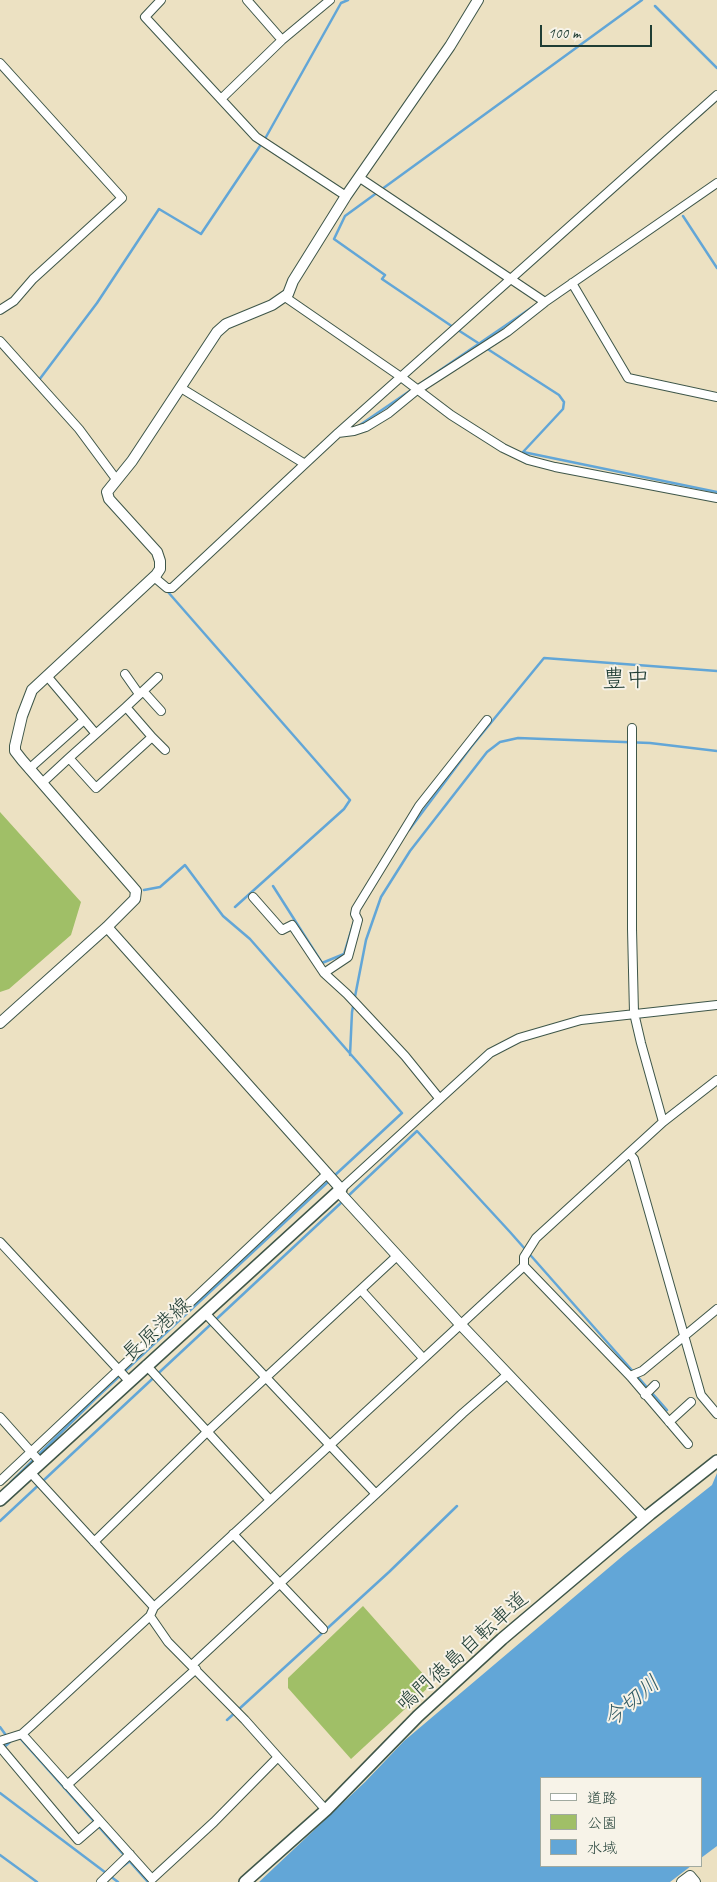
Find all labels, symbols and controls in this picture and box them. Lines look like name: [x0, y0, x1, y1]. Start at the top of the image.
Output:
scale bar: [542, 15, 654, 47]
text: 100 m: [548, 24, 580, 43]
district label: 豊中: [602, 666, 650, 694]
street label: 長原港線: [117, 1293, 197, 1367]
street label: 鳴門徳島自転車道: [392, 1586, 534, 1718]
water label: 今切川: [598, 1671, 666, 1733]
legend: [540, 1777, 702, 1867]
text: 道路: [587, 1789, 617, 1808]
text: 公園: [587, 1814, 617, 1833]
text: 水域: [587, 1839, 617, 1858]

